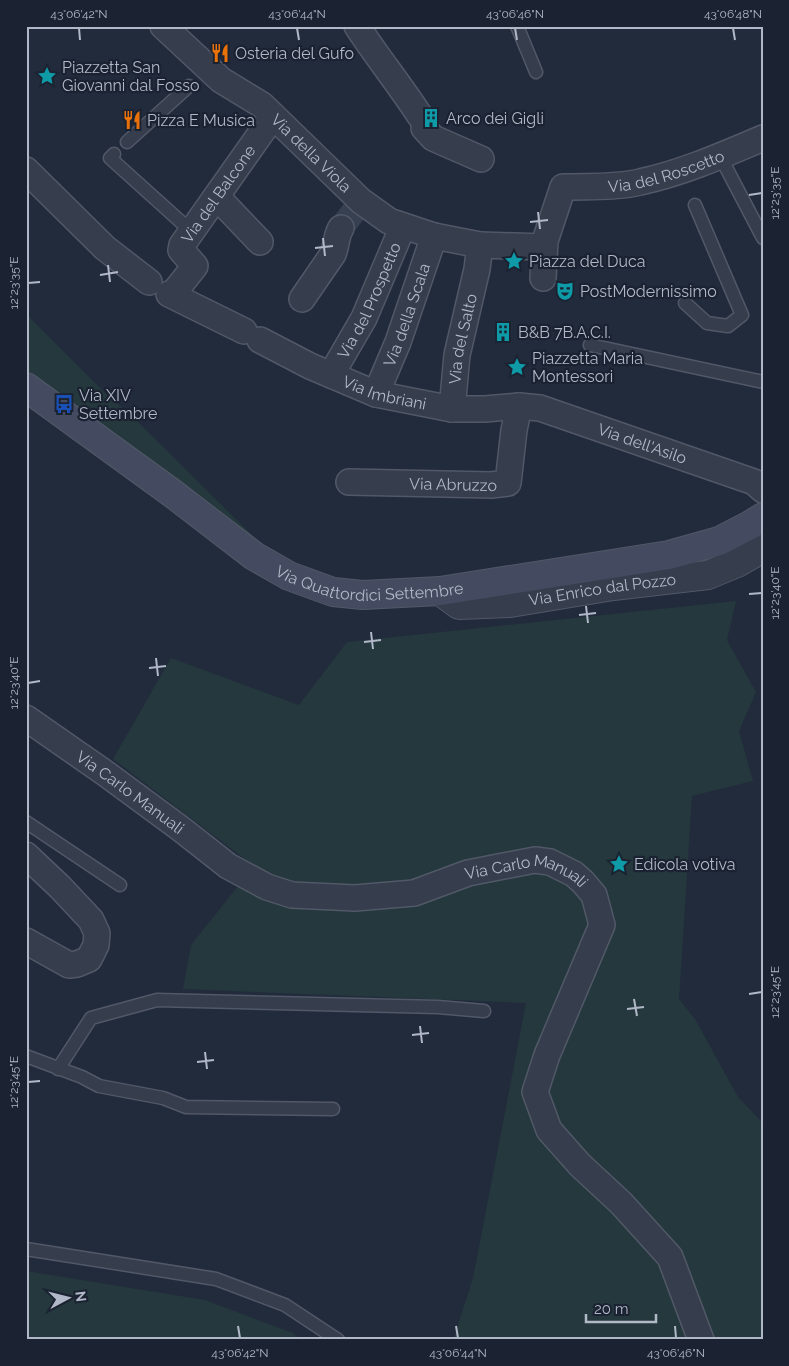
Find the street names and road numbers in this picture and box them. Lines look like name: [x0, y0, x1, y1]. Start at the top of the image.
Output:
street label: Via della Viola: [267, 110, 355, 196]
street label: Via del Balcone: [177, 141, 259, 246]
street label: Via del Roscetto: [607, 146, 727, 196]
street label: Via del Prospetto: [333, 239, 405, 362]
street label: Via della Scala: [379, 261, 434, 369]
street label: Via del Salto: [445, 292, 480, 385]
street label: Via Imbriani: [340, 371, 428, 413]
street label: Via dell'Asilo: [595, 419, 689, 468]
street label: Via Abruzzo: [409, 474, 498, 495]
street label: Via Quattordici Settembre: [272, 561, 465, 605]
street label: Via Enrico dal Pozzo: [527, 569, 677, 609]
street label: Via Carlo Manuali: [73, 747, 188, 838]
street label: Via Carlo Manuali: [463, 850, 592, 891]

